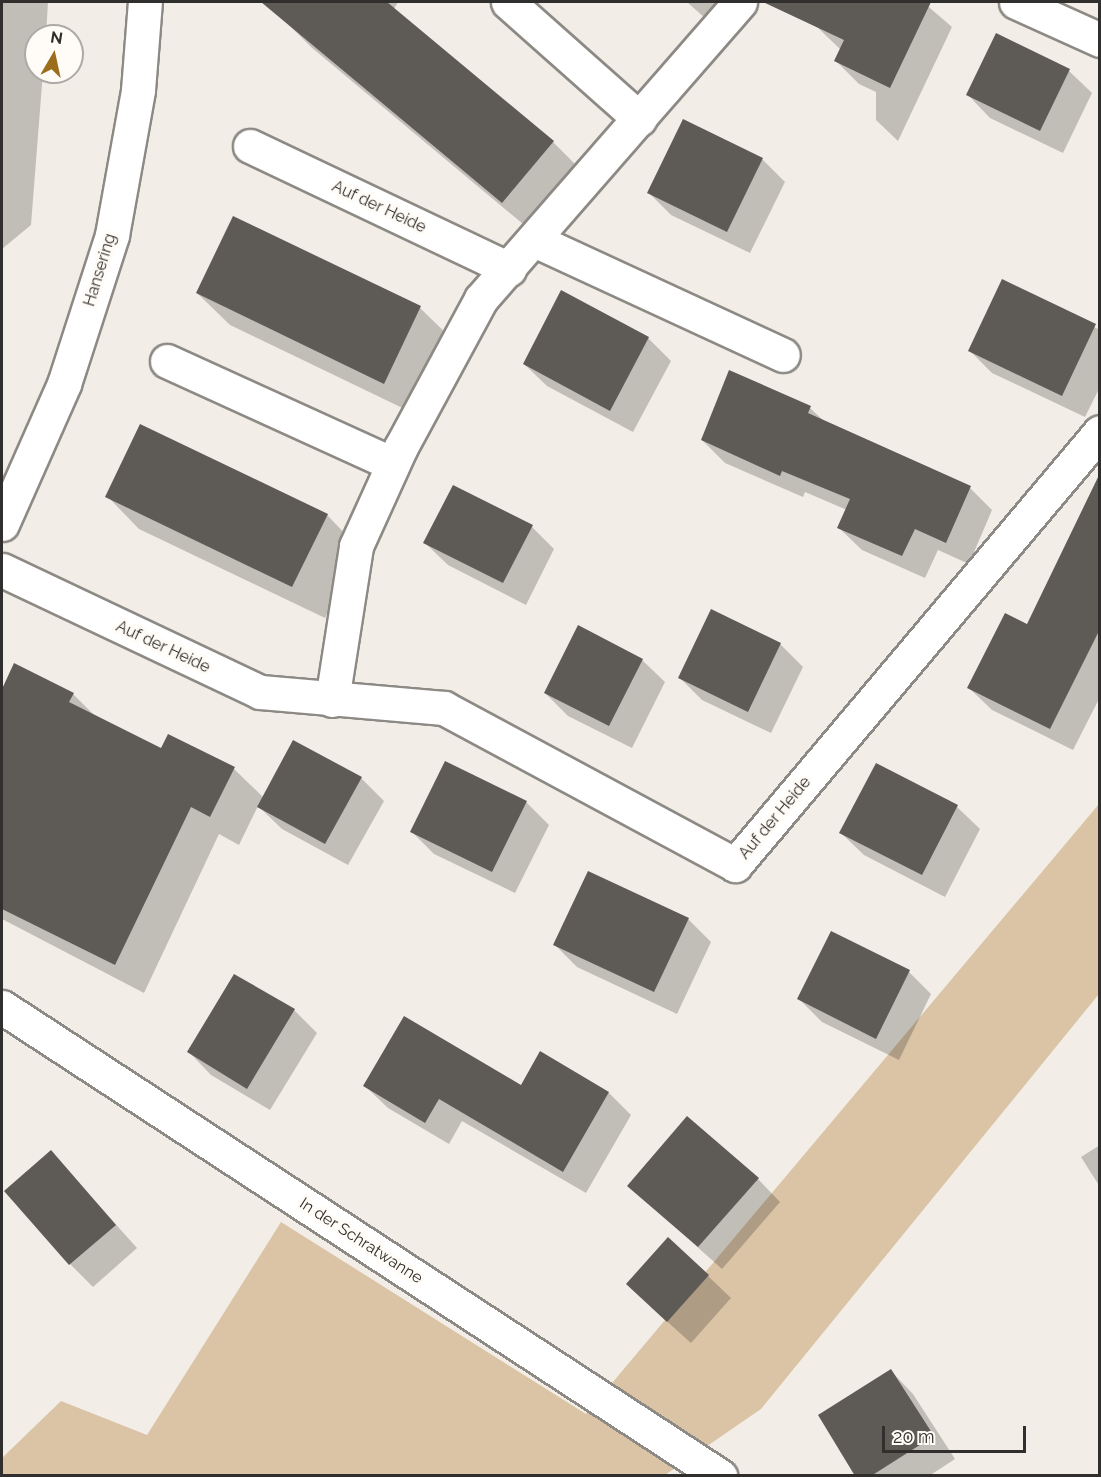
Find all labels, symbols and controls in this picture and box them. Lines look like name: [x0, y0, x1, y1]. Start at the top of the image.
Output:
north arrow: [24, 24, 84, 84]
text: N: [49, 27, 64, 48]
street label: Auf der Heide: [329, 177, 429, 237]
street label: Hansering: [80, 231, 120, 309]
street label: Auf der Heide: [113, 617, 213, 677]
street label: Auf der Heide: [735, 773, 815, 863]
street label: In der Schratwanne: [296, 1194, 426, 1288]
scale bar: [885, 1414, 1029, 1452]
text: 20 m: [893, 1426, 935, 1447]

